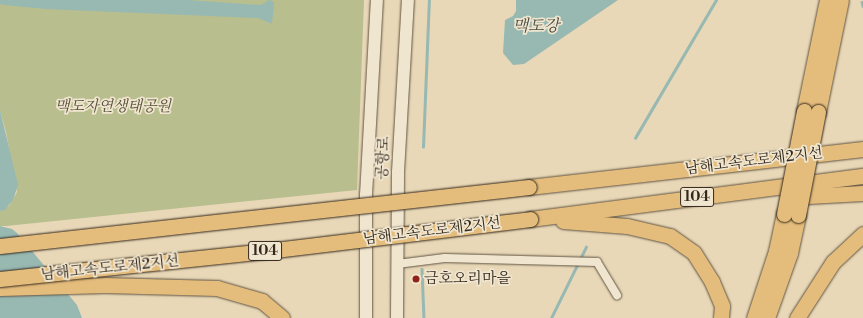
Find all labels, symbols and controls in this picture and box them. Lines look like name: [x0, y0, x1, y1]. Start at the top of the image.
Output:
water label: 맥도강: [513, 16, 559, 36]
park label: 맥도자연생태공원: [55, 98, 171, 116]
street label: 공항로: [373, 136, 393, 180]
street label: 남해고속도로제2지선: [684, 144, 824, 178]
road number: 104: [680, 185, 714, 209]
street label: 남해고속도로제2지선: [362, 214, 502, 248]
road number: 104: [248, 239, 282, 263]
street label: 남해고속도로제2지선: [40, 252, 180, 284]
place label: 금호오리마을: [424, 270, 511, 288]
marker: 금호오리마을: [411, 274, 421, 284]

